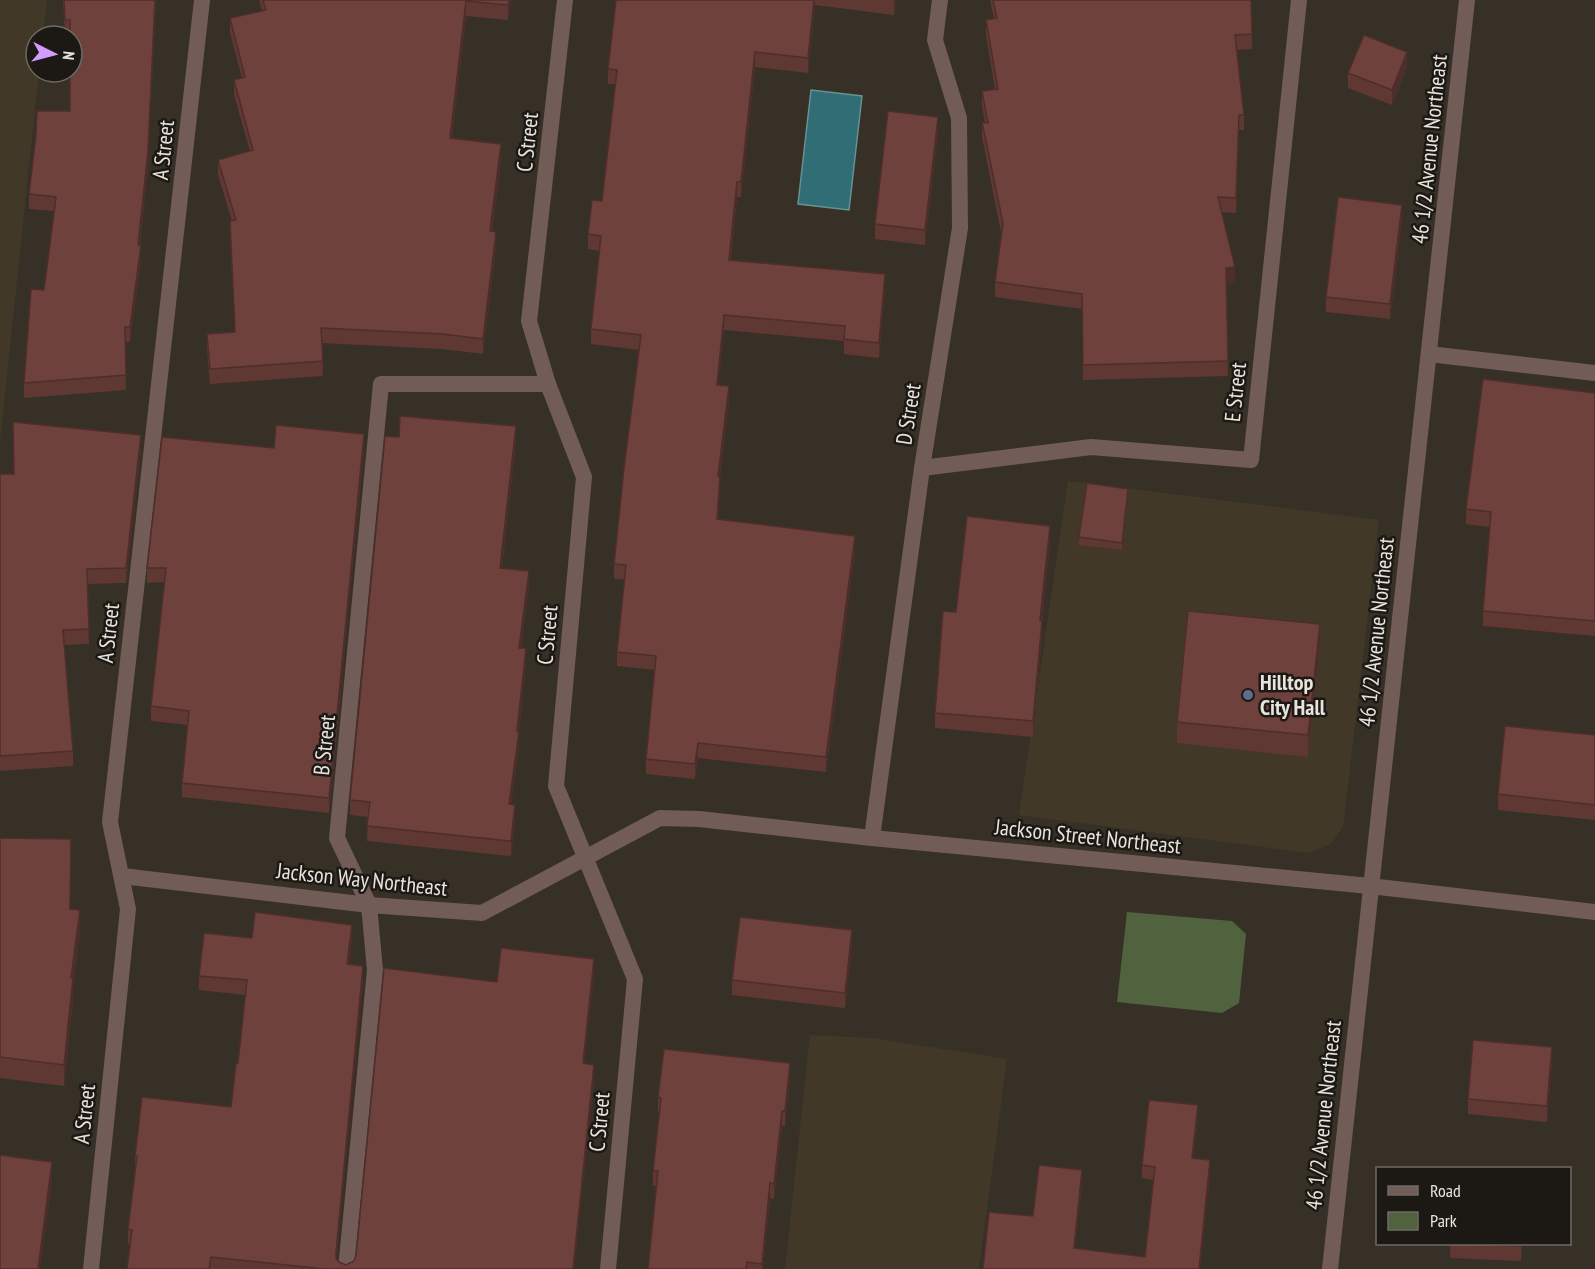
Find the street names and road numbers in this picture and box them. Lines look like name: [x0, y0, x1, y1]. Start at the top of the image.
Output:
street label: 46 1/2 Avenue Northeast: [1405, 53, 1453, 245]
street label: C Street: [510, 111, 544, 173]
street label: A Street: [146, 119, 180, 181]
street label: E Street: [1218, 361, 1252, 423]
street label: D Street: [889, 381, 927, 447]
street label: 46 1/2 Avenue Northeast: [1352, 536, 1400, 728]
street label: A Street: [91, 602, 125, 664]
street label: C Street: [530, 604, 564, 666]
street label: B Street: [307, 713, 341, 777]
street label: Jackson Street Northeast: [993, 812, 1182, 860]
street label: Jackson Way Northeast: [274, 856, 449, 902]
street label: 46 1/2 Avenue Northeast: [1299, 1019, 1347, 1211]
street label: A Street: [67, 1083, 101, 1145]
street label: C Street: [582, 1091, 616, 1153]

